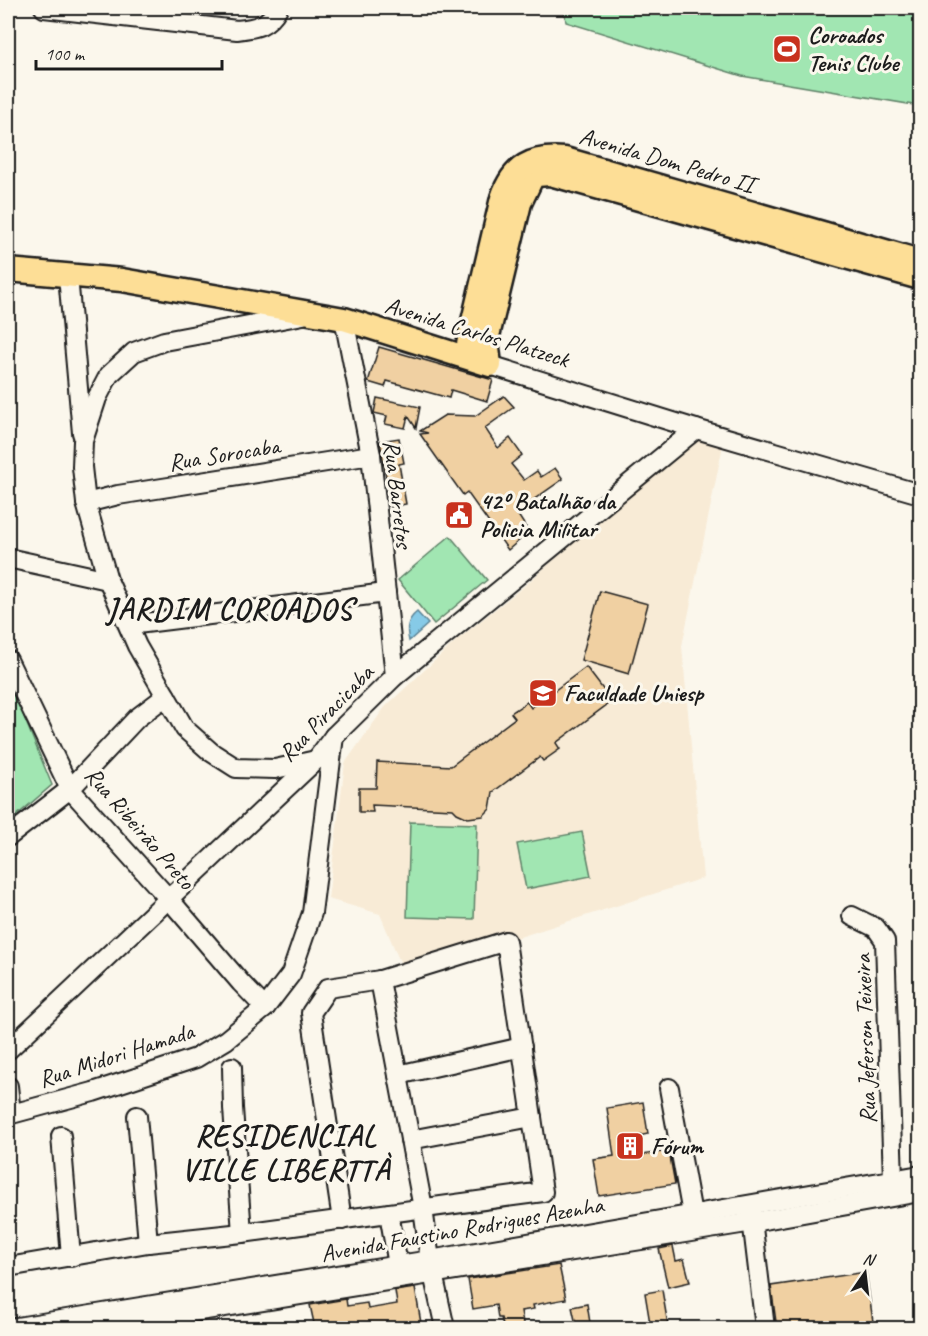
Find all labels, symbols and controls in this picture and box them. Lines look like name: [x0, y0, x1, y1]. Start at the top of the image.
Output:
place label: Coroados Tenis Clube: [808, 20, 900, 78]
scale bar: [36, 33, 222, 71]
sports icon: Coroados Tenis Clube: [771, 33, 803, 65]
text: 100 m: [45, 43, 86, 65]
street label: Avenida Dom Pedro II: [576, 121, 763, 201]
street label: Avenida Carlos Platzeck: [381, 290, 575, 375]
street label: Rua Sorocaba: [166, 430, 284, 478]
street label: Rua Barretos: [377, 438, 420, 552]
place label: 42º Batalhão da Policia Militar: [480, 486, 617, 544]
public building icon: 42º Batalhão da Policia Militar: [443, 499, 475, 531]
district label: JARDIM COROADOS: [105, 590, 359, 628]
street label: Rua Piracicaba: [272, 657, 381, 768]
school or university icon: Faculdade Uniesp: [527, 677, 559, 709]
place label: Faculdade Uniesp: [564, 678, 705, 708]
street label: Rua Ribeirão Preto: [78, 760, 203, 897]
street label: Rua Jeferson Teixeira: [847, 952, 883, 1124]
street label: Rua Midori Hamada: [35, 1015, 199, 1094]
district label: RESIDENCIAL VILLE LIBERTTÀ: [181, 1117, 392, 1189]
building icon: Fórum: [614, 1130, 646, 1162]
place label: Fórum: [651, 1131, 704, 1161]
street label: Avenida Faustino Rodrigues Azenha: [319, 1189, 607, 1269]
north arrow: [835, 1243, 895, 1303]
text: N: [861, 1249, 879, 1271]

